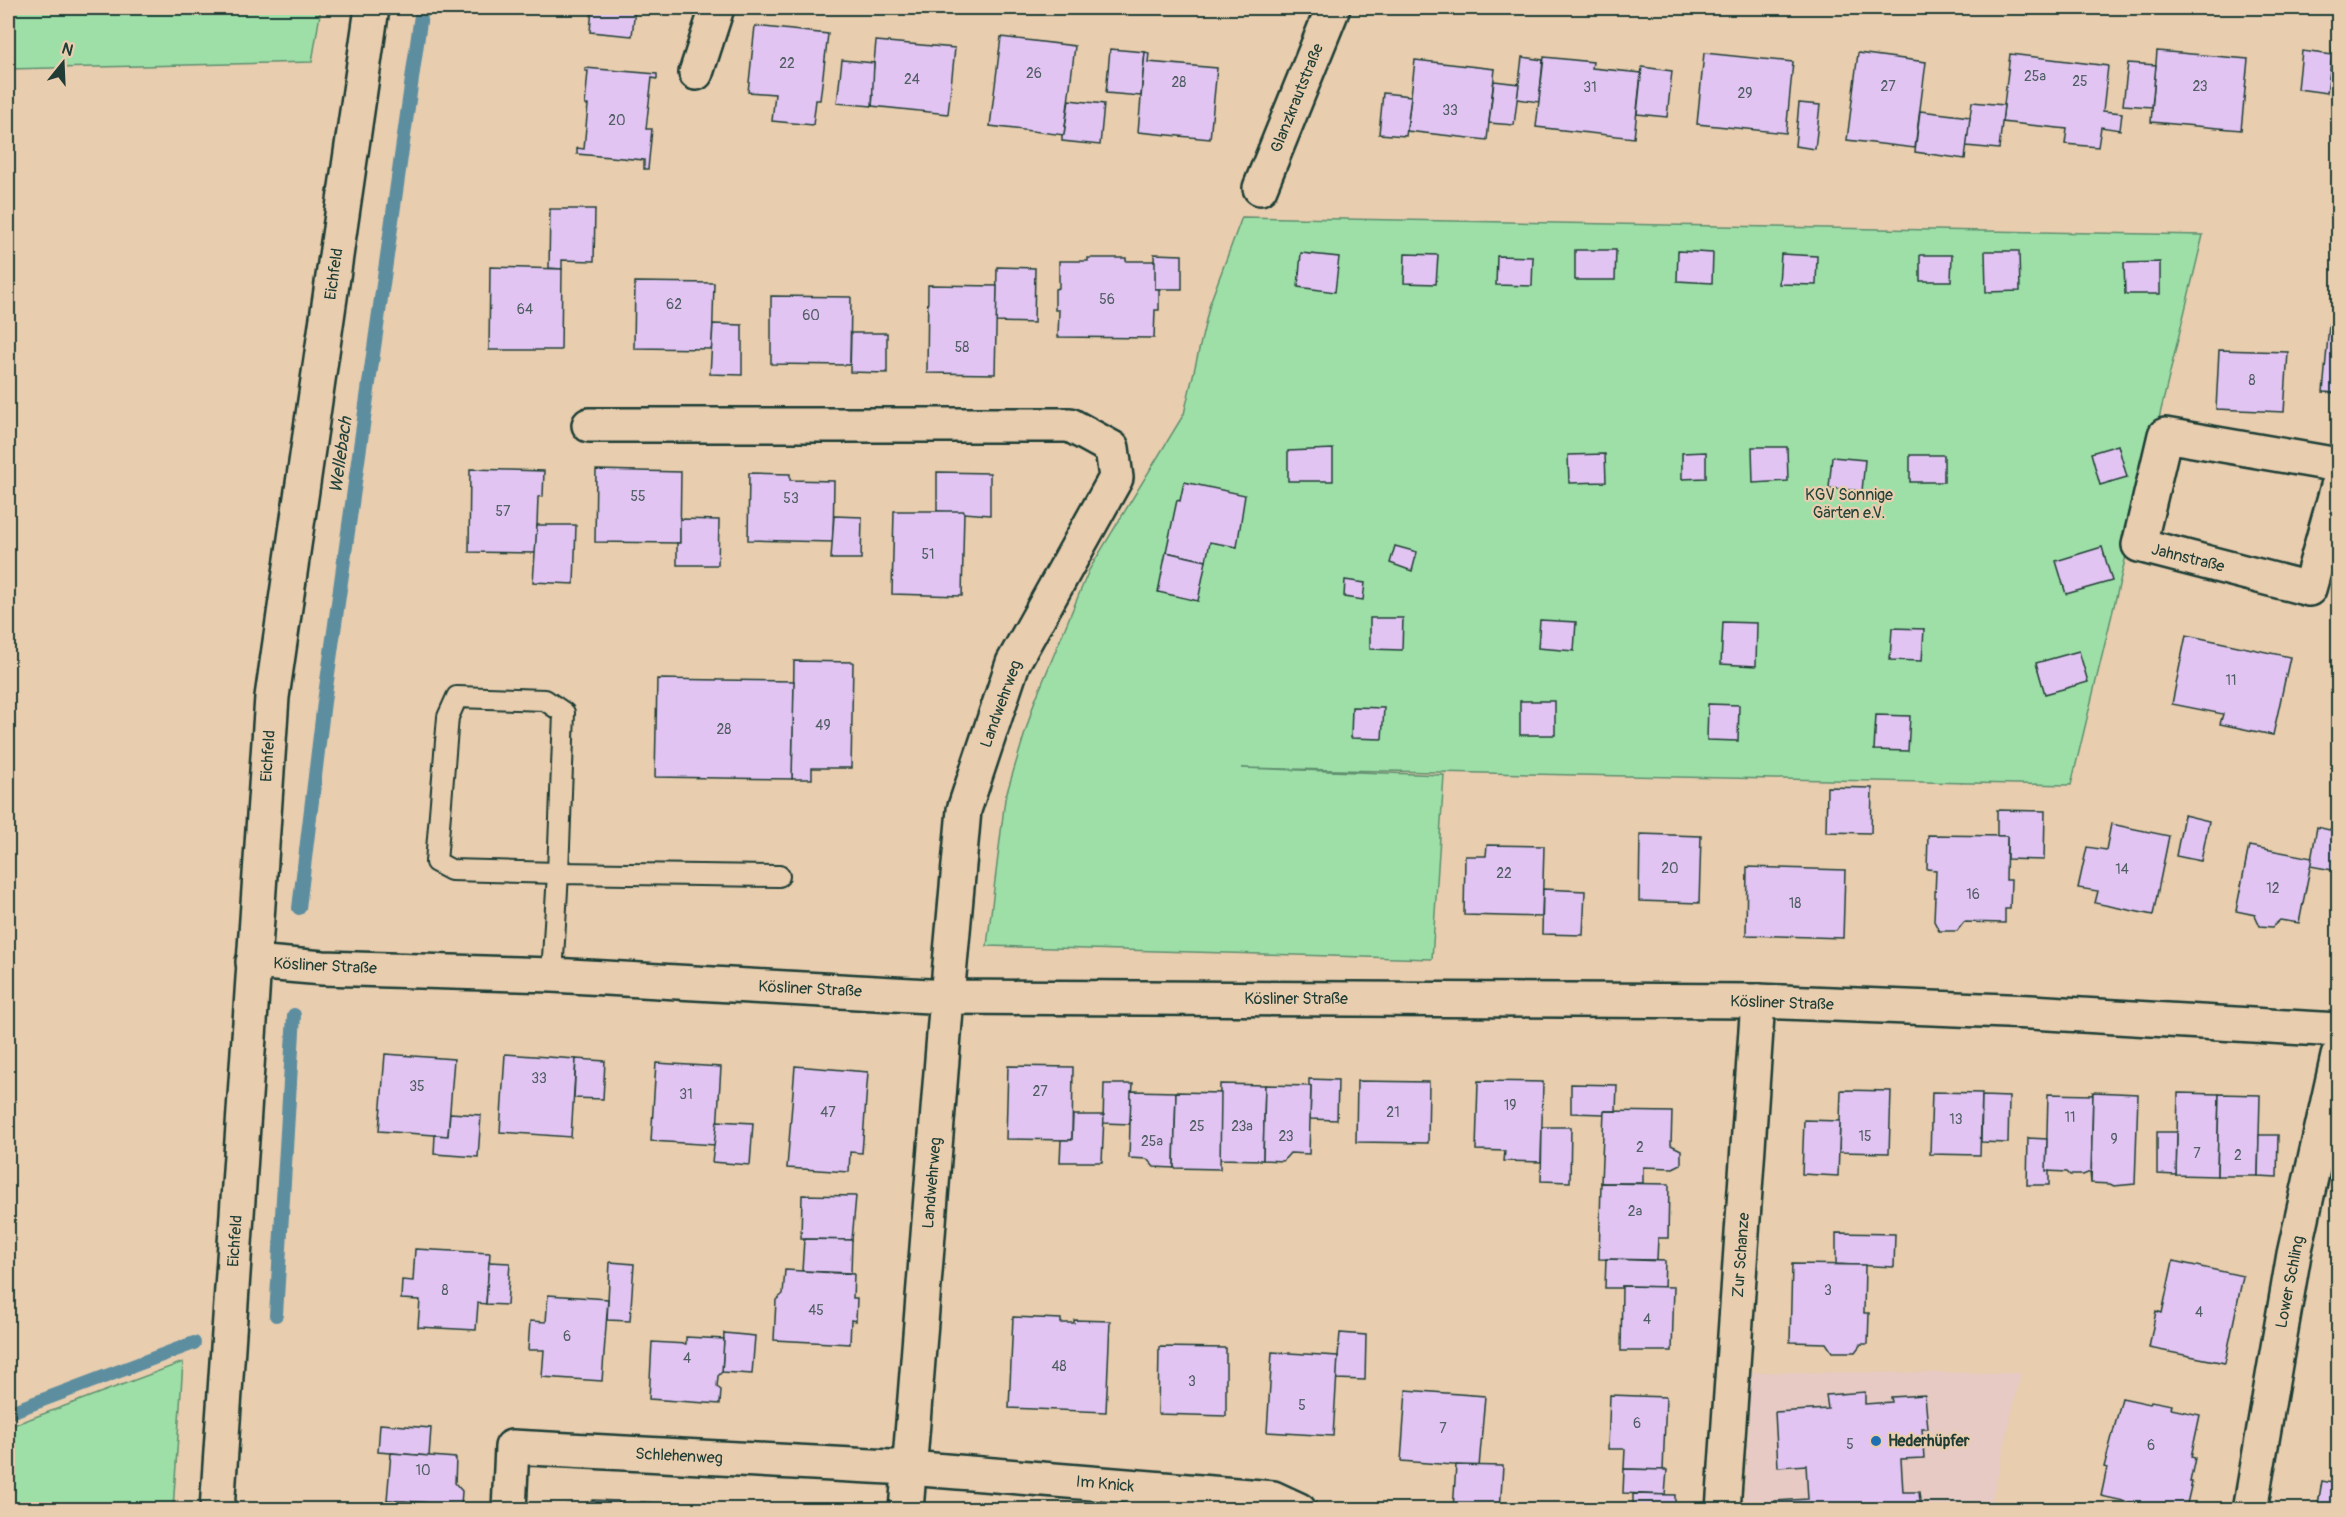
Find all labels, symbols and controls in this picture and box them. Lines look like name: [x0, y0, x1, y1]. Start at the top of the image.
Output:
north arrow: [33, 33, 93, 93]
text: N: [59, 39, 76, 61]
street label: Glanzkrautstraße: [1266, 40, 1328, 156]
house number: 22: [779, 55, 795, 72]
house number: 26: [1026, 65, 1042, 82]
house number: 25a: [2024, 68, 2046, 85]
house number: 24: [904, 71, 920, 88]
house number: 25: [2072, 73, 2088, 90]
house number: 28: [1172, 74, 1186, 91]
house number: 27: [1880, 78, 1896, 95]
house number: 23: [2192, 78, 2208, 95]
house number: 31: [1583, 79, 1597, 96]
house number: 29: [1737, 85, 1753, 102]
house number: 33: [1442, 102, 1458, 119]
house number: 20: [608, 112, 626, 129]
street label: Eichfeld: [320, 247, 348, 301]
house number: 56: [1099, 291, 1115, 308]
house number: 62: [666, 296, 682, 313]
house number: 64: [517, 301, 533, 318]
house number: 60: [802, 307, 820, 324]
house number: 58: [955, 339, 969, 356]
house number: 8: [2248, 372, 2256, 389]
water label: Wellebach: [324, 414, 358, 494]
park label: KGV Sonnige Gärten e.V.: [1805, 485, 1893, 523]
house number: 55: [630, 488, 646, 505]
house number: 53: [783, 490, 799, 507]
house number: 57: [496, 503, 511, 520]
street label: Jahnstraße: [2149, 539, 2227, 577]
house number: 51: [921, 546, 935, 563]
street label: Landwehrweg: [976, 658, 1026, 750]
house number: 11: [2226, 672, 2236, 689]
house number: 49: [815, 717, 831, 734]
house number: 28: [717, 721, 731, 738]
street label: Eichfeld: [256, 729, 280, 783]
house number: 20: [1661, 860, 1679, 877]
house number: 14: [2115, 861, 2129, 878]
house number: 22: [1496, 865, 1512, 882]
house number: 12: [2266, 880, 2280, 897]
house number: 16: [1966, 886, 1980, 903]
house number: 18: [1789, 895, 1801, 912]
street label: Kösliner Straße: [273, 953, 377, 979]
street label: Kösliner Straße: [758, 976, 862, 1002]
street label: Kösliner Straße: [1244, 989, 1348, 1009]
street label: Kösliner Straße: [1730, 991, 1834, 1015]
house number: 33: [531, 1070, 547, 1087]
house number: 35: [409, 1078, 425, 1095]
house number: 27: [1032, 1083, 1048, 1100]
house number: 31: [679, 1086, 693, 1103]
house number: 19: [1504, 1097, 1516, 1114]
house number: 47: [820, 1104, 836, 1121]
house number: 21: [1386, 1104, 1400, 1121]
house number: 11: [2065, 1109, 2075, 1126]
house number: 13: [1949, 1111, 1963, 1128]
house number: 25: [1189, 1118, 1205, 1135]
house number: 23a: [1231, 1118, 1253, 1135]
house number: 23: [1278, 1128, 1294, 1145]
house number: 15: [1858, 1128, 1872, 1145]
house number: 9: [2110, 1131, 2118, 1148]
house number: 25a: [1141, 1133, 1163, 1150]
street label: Landwehrweg: [918, 1137, 946, 1229]
house number: 2: [1636, 1139, 1644, 1156]
house number: 7: [2193, 1145, 2201, 1162]
house number: 2: [2234, 1147, 2242, 1164]
house number: 2a: [1628, 1203, 1642, 1220]
street label: Zur Schanze: [1728, 1212, 1754, 1298]
street label: Eichfeld: [223, 1214, 247, 1268]
street label: Lower Schling: [2271, 1234, 2309, 1330]
house number: 8: [441, 1282, 449, 1299]
house number: 3: [1824, 1282, 1832, 1299]
house number: 45: [808, 1302, 824, 1319]
house number: 4: [2195, 1304, 2203, 1321]
house number: 4: [1643, 1311, 1651, 1328]
house number: 6: [563, 1328, 571, 1345]
house number: 4: [683, 1350, 691, 1367]
house number: 48: [1051, 1358, 1067, 1375]
house number: 3: [1188, 1373, 1196, 1390]
house number: 5: [1298, 1397, 1306, 1414]
house number: 6: [1633, 1415, 1641, 1432]
house number: 7: [1439, 1420, 1447, 1437]
place label: Hederhüpfer: [1888, 1431, 1970, 1451]
marker: Hederhüpfer: [1869, 1434, 1883, 1448]
house number: 5: [1846, 1436, 1854, 1453]
house number: 6: [2147, 1437, 2155, 1454]
street label: Schlehenweg: [635, 1444, 723, 1468]
house number: 10: [415, 1462, 431, 1479]
street label: Im Knick: [1075, 1471, 1135, 1497]

